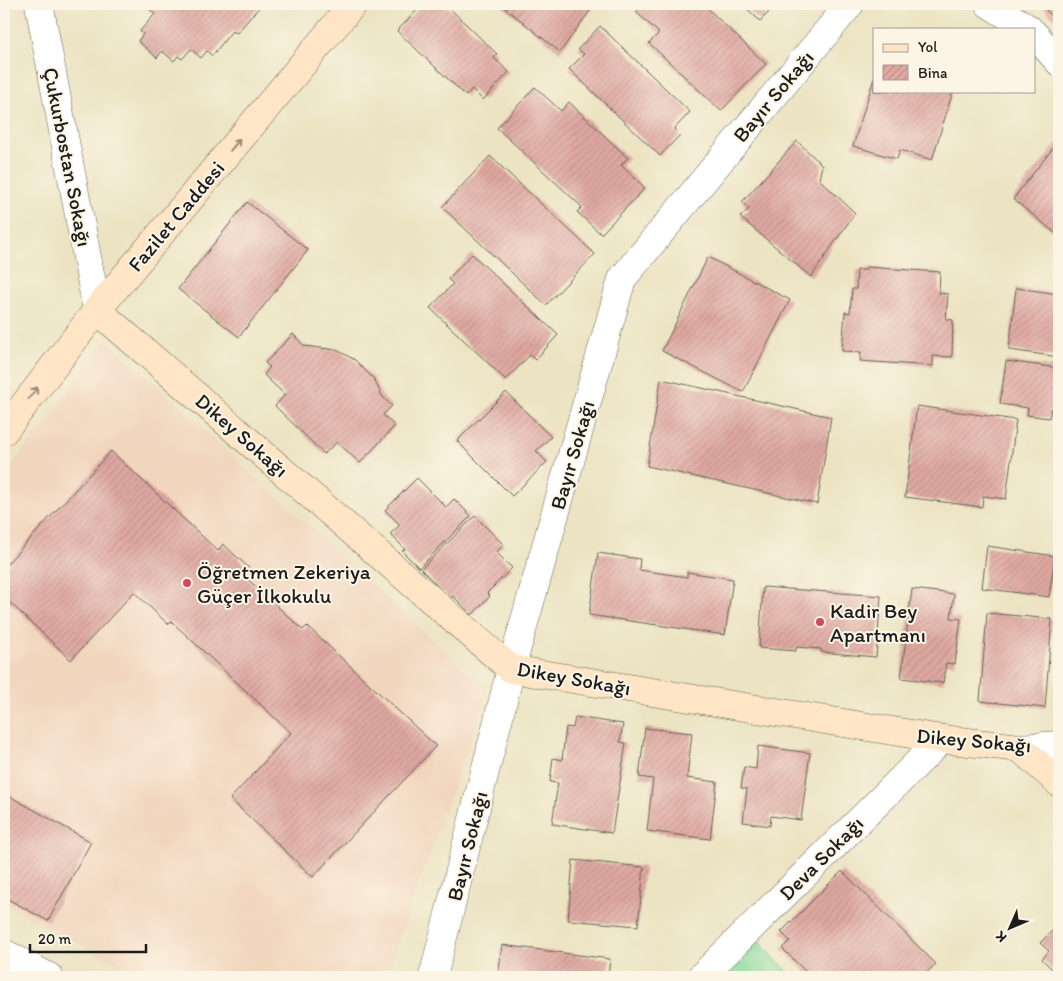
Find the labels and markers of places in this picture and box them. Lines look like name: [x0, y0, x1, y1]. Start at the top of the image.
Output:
place label: Öğretmen Zekeriya Güçer İlkokulu: [197, 559, 371, 608]
marker: Öğretmen Zekeriya Güçer İlkokulu: [181, 577, 193, 589]
place label: Kadir Bey Apartmanı: [830, 598, 926, 647]
marker: Kadir Bey Apartmanı: [814, 616, 826, 628]

